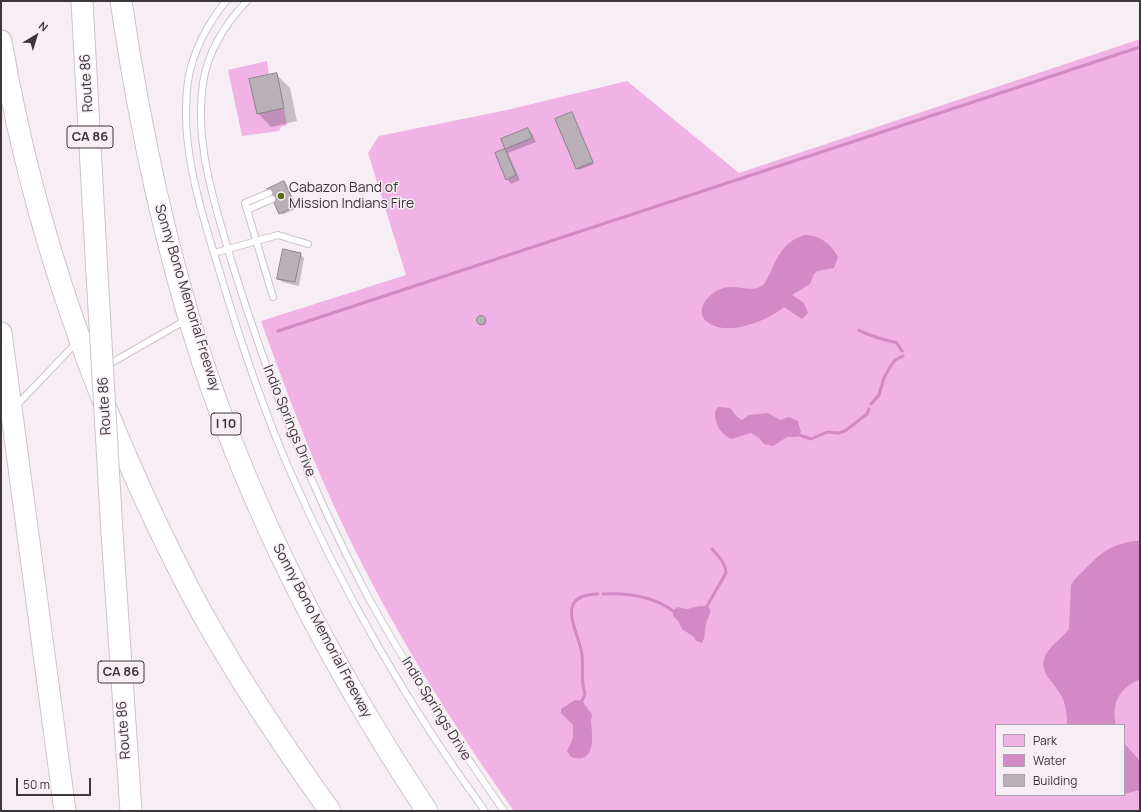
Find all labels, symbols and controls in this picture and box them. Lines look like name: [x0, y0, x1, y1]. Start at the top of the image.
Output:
north arrow: [16, 16, 56, 56]
text: N: [36, 18, 51, 34]
street label: Route 86: [77, 53, 97, 113]
road number: CA 86: [67, 126, 113, 148]
place label: Cabazon Band of Mission Indians Fire: [289, 180, 414, 212]
marker: Cabazon Band of Mission Indians Fire: [276, 191, 286, 201]
street label: Sonny Bono Memorial Freeway: [150, 202, 224, 394]
street label: Indio Springs Drive: [259, 363, 319, 479]
street label: Route 86: [95, 376, 115, 436]
road number: I 10: [211, 413, 241, 435]
street label: Sonny Bono Memorial Freeway: [269, 541, 375, 721]
street label: Indio Springs Drive: [397, 654, 475, 764]
road number: CA 86: [98, 661, 144, 683]
street label: Route 86: [114, 700, 134, 760]
legend: [995, 724, 1125, 796]
text: Park: [1033, 732, 1057, 749]
text: Water: [1033, 752, 1066, 769]
scale bar: [18, 770, 93, 796]
text: Building: [1033, 772, 1077, 789]
text: 50 m: [23, 776, 50, 793]

